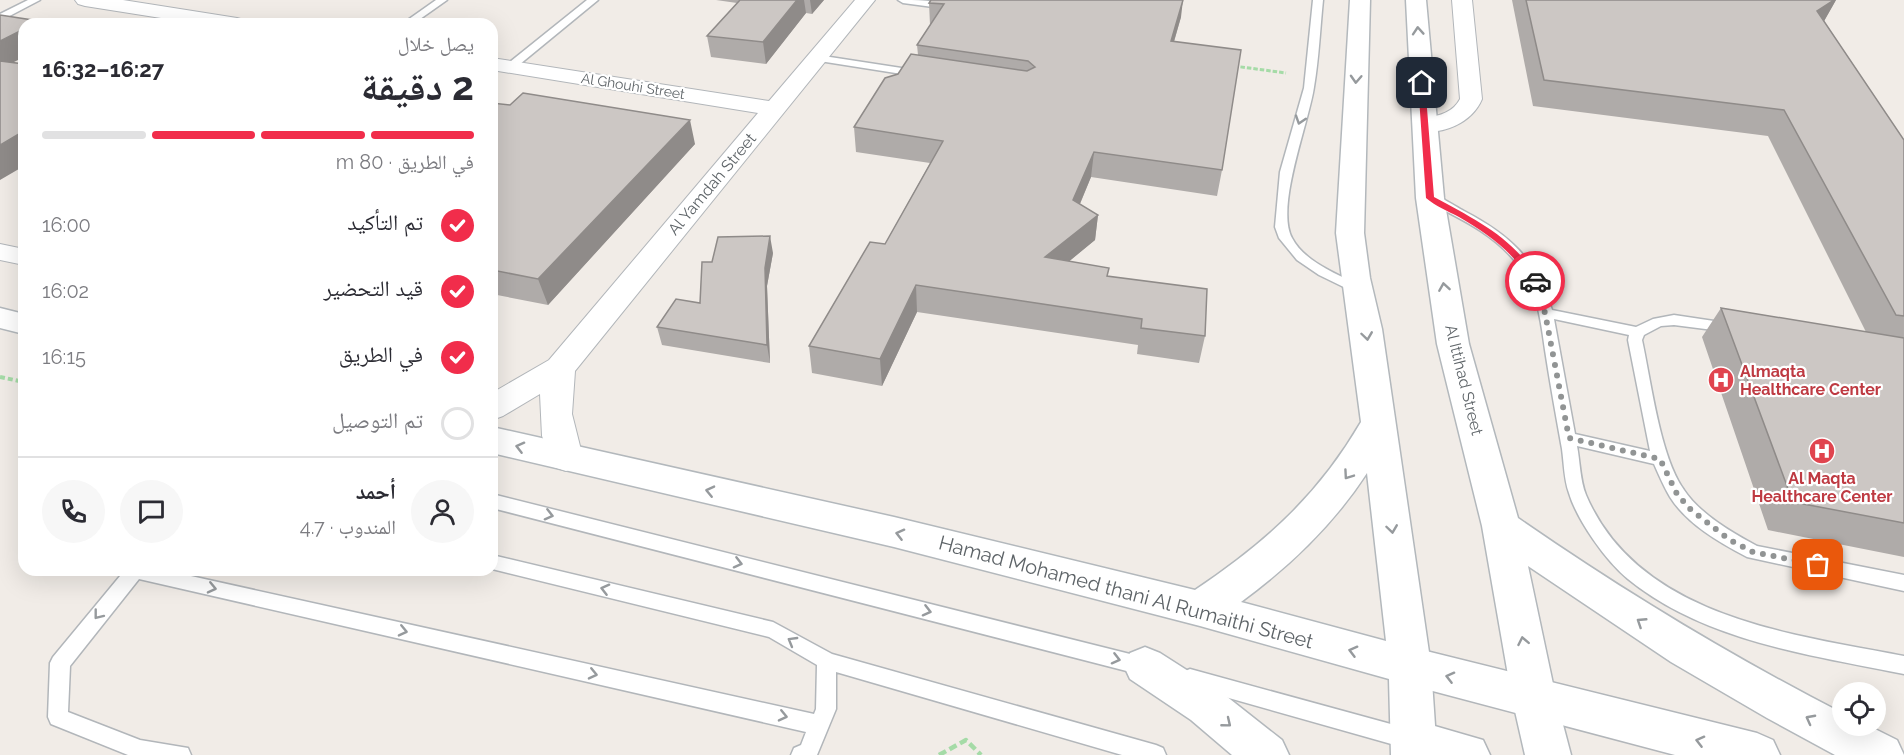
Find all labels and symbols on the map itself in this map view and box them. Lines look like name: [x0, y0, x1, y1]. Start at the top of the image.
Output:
one-way arrow: [1412, 26, 1425, 35]
pin: [1396, 57, 1447, 108]
street label: Al Ghouhi Street: [580, 70, 686, 102]
one-way arrow: [1350, 75, 1363, 84]
one-way arrow: [1295, 114, 1308, 125]
street label: Al Yamdah Street: [664, 129, 761, 239]
courier: [1505, 251, 1565, 311]
one-way arrow: [1438, 282, 1450, 292]
street label: Al Ittihad Street: [1441, 323, 1487, 438]
one-way arrow: [1360, 331, 1373, 340]
place label: Almaqta Healthcare Center: [1740, 362, 1881, 399]
hospital icon: Almaqta Healthcare Center: [1706, 365, 1736, 395]
hospital icon: Al Maqta Healthcare Center: [1807, 436, 1837, 466]
one-way arrow: [515, 442, 525, 455]
one-way arrow: [1344, 468, 1355, 479]
place label: Al Maqta Healthcare Center: [1751, 469, 1893, 506]
one-way arrow: [705, 485, 715, 498]
one-way arrow: [544, 507, 554, 520]
one-way arrow: [1385, 525, 1397, 534]
one-way arrow: [895, 528, 905, 541]
street label: Hamad Mohamed thani Al Rumaithi Street: [936, 530, 1316, 654]
pin: [1792, 539, 1843, 590]
one-way arrow: [732, 556, 743, 568]
one-way arrow: [207, 581, 217, 594]
one-way arrow: [600, 584, 610, 597]
one-way arrow: [921, 604, 932, 616]
one-way arrow: [94, 608, 105, 619]
one-way arrow: [1636, 619, 1647, 630]
one-way arrow: [397, 624, 407, 637]
one-way arrow: [1517, 636, 1530, 646]
one-way arrow: [788, 637, 798, 648]
one-way arrow: [1348, 646, 1358, 659]
one-way arrow: [1110, 652, 1121, 664]
one-way arrow: [588, 666, 598, 679]
one-way arrow: [1446, 671, 1456, 684]
one-way arrow: [778, 709, 788, 722]
one-way arrow: [1805, 715, 1816, 726]
one-way arrow: [1221, 716, 1232, 727]
one-way arrow: [1696, 735, 1706, 748]

